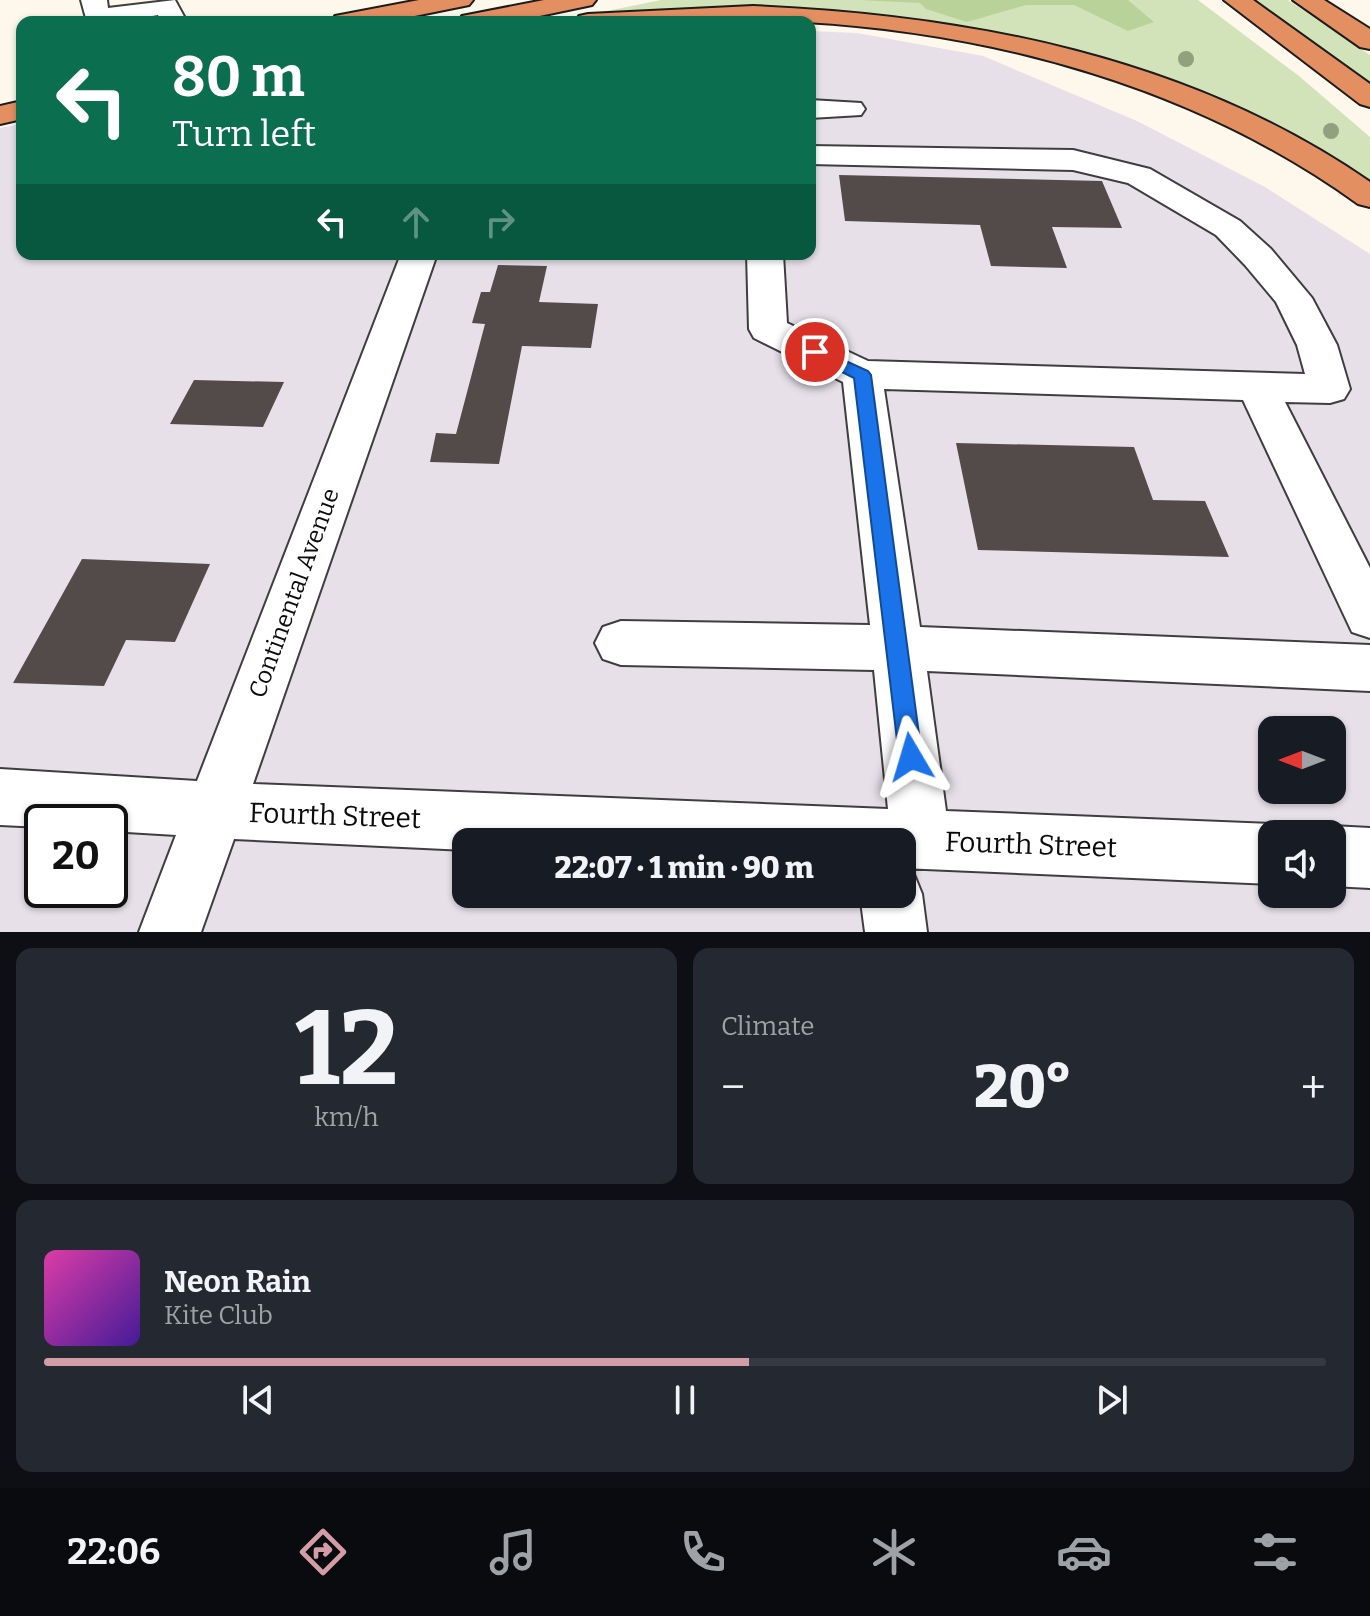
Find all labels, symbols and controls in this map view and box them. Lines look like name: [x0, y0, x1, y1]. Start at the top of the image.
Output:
text: 80 m: [172, 44, 305, 111]
icon: left: [40, 48, 144, 152]
text: Turn left: [172, 112, 316, 156]
icon: left: [310, 200, 354, 244]
icon: ahead: [394, 200, 438, 244]
icon: right: [478, 200, 522, 244]
pin: [781, 318, 849, 386]
icon: arrive: [793, 330, 837, 374]
street label: Continental Avenue: [243, 484, 345, 702]
position arrow: [869, 715, 953, 799]
north arrow: [1258, 716, 1346, 804]
map controls: [1258, 716, 1346, 908]
street label: Fourth Street: [248, 796, 422, 835]
speed limit sign: 20: [24, 804, 128, 908]
button: sound: [1258, 820, 1346, 908]
street label: Fourth Street: [944, 825, 1118, 864]
text: 22:07 · 1 min · 90 m: [555, 850, 813, 886]
text: 12: [295, 987, 398, 1112]
text: Climate: [721, 1011, 815, 1042]
text: 20°: [974, 1051, 1072, 1123]
text: −: [721, 1061, 745, 1114]
text: +: [1301, 1061, 1326, 1114]
text: km/h: [314, 1102, 379, 1133]
text: Neon Rain: [164, 1264, 311, 1300]
text: Kite Club: [164, 1300, 273, 1331]
icon: previous: [236, 1378, 280, 1422]
icon: pause: [663, 1378, 707, 1422]
icon: next: [1090, 1378, 1134, 1422]
icon: directions: [295, 1524, 351, 1580]
icon: music: [485, 1524, 541, 1580]
icon: phone: [675, 1524, 731, 1580]
icon: climate: [866, 1524, 922, 1580]
icon: car: [1056, 1524, 1112, 1580]
icon: filters: [1247, 1524, 1303, 1580]
text: 22:06: [67, 1530, 160, 1574]

